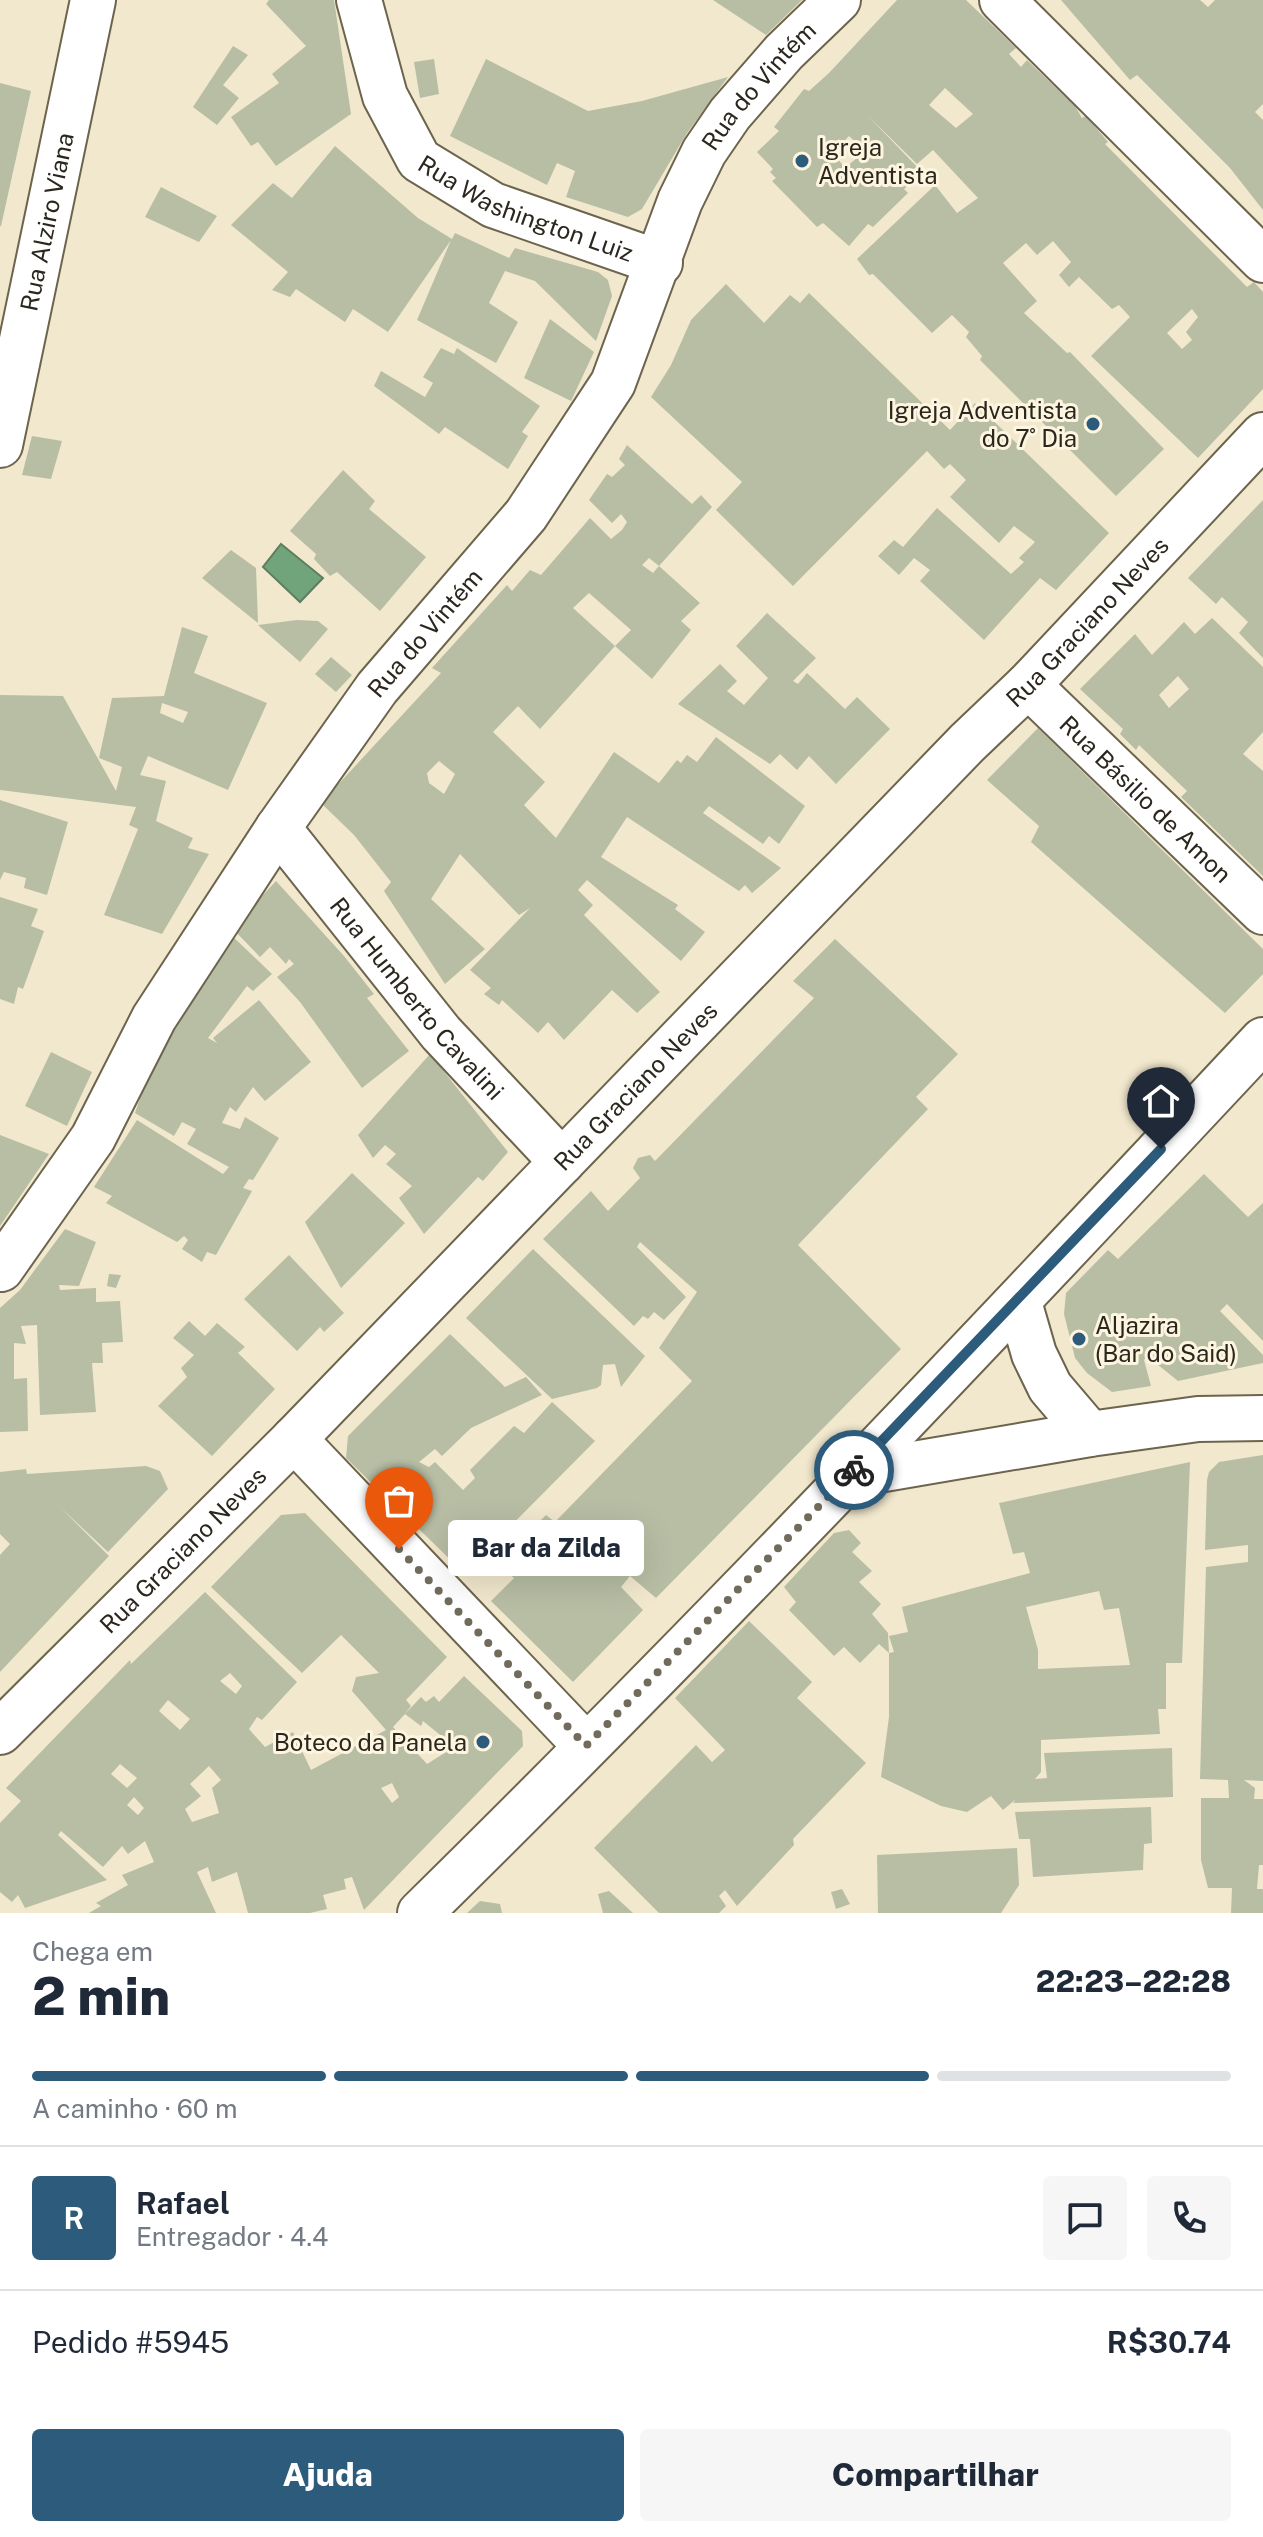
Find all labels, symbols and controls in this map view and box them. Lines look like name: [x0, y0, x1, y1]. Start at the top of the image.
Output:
street label: Rua do Vintém: [696, 15, 821, 155]
street label: Rua Alziro Viana: [14, 130, 79, 314]
place label: Igreja Adventista: [818, 133, 938, 189]
street label: Rua Washington Luiz: [413, 149, 637, 267]
marker: Igreja Adventista: [793, 152, 811, 170]
place label: Igreja Adventista do 7˚ Dia: [888, 396, 1077, 452]
marker: Igreja Adventista do 7˚ Dia: [1084, 415, 1102, 433]
street label: Rua Graciano Neves: [1000, 531, 1174, 712]
street label: Rua do Vintém: [362, 563, 488, 703]
street label: Rua Básilio de Amon: [1054, 710, 1238, 888]
street label: Rua Humberto Cavalini: [325, 892, 510, 1105]
street label: Rua Graciano Neves: [548, 996, 723, 1176]
pin: [1127, 1067, 1195, 1149]
icon: home: [1139, 1079, 1183, 1123]
place label: Aljazira (Bar do Said): [1095, 1311, 1237, 1367]
marker: Aljazira (Bar do Said): [1070, 1330, 1088, 1348]
courier: [814, 1430, 894, 1510]
icon: bike: [832, 1448, 876, 1492]
street label: Rua Graciano Neves: [94, 1461, 272, 1639]
pin: [365, 1467, 433, 1549]
icon: bag: [377, 1479, 421, 1523]
callout: Bar da Zilda: [447, 1521, 643, 1577]
text: Bar da Zilda: [471, 1532, 621, 1563]
place label: Boteco da Panela: [274, 1728, 467, 1756]
marker: Boteco da Panela: [474, 1733, 492, 1751]
text: Chega em: [32, 1936, 153, 1967]
text: 22:23–22:28: [1036, 1963, 1231, 1999]
text: 2 min: [32, 1966, 170, 2027]
text: A caminho · 60 m: [32, 2093, 238, 2124]
button: chat: [1043, 2176, 1127, 2260]
button: phone: [1147, 2176, 1231, 2260]
text: Rafael: [136, 2185, 230, 2221]
text: R: [64, 2200, 84, 2236]
text: Entregador · 4.4: [136, 2221, 328, 2252]
text: Pedido #5945: [32, 2324, 229, 2360]
text: R$30.74: [1107, 2324, 1231, 2360]
button: Ajuda: [32, 2429, 624, 2521]
button: Compartilhar: [640, 2429, 1231, 2521]

